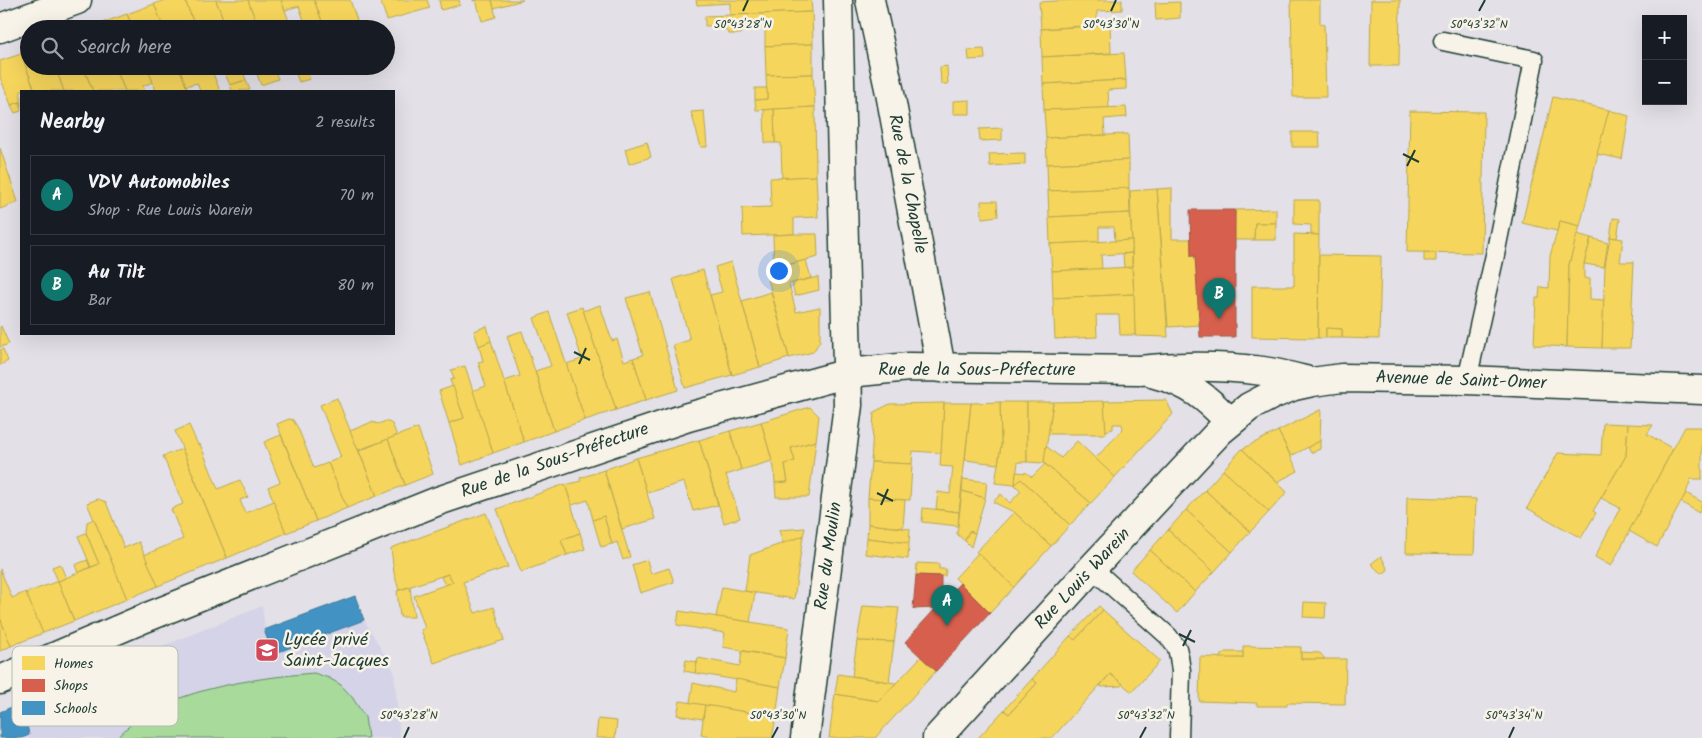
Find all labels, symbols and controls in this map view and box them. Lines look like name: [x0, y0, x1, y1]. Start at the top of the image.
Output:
text: 50°43'28"N: [714, 15, 772, 34]
text: 50°43'30"N: [1083, 15, 1139, 34]
text: 50°43'32"N: [1450, 15, 1508, 34]
map controls: [1642, 15, 1687, 105]
button: +: [1642, 15, 1687, 60]
search box: [20, 20, 395, 75]
text: Search here: [78, 33, 172, 63]
icon: search: [38, 34, 66, 62]
button: −: [1642, 60, 1687, 105]
text: Nearby: [40, 106, 105, 139]
text: 2 results: [315, 110, 375, 135]
street label: Rue de la Chapelle: [879, 112, 935, 256]
text: VDV Automobiles: [88, 168, 230, 198]
text: A: [52, 183, 62, 208]
text: 70 m: [339, 183, 374, 208]
text: Shop · Rue Louis Warein: [88, 198, 253, 223]
text: Au Tilt: [88, 258, 145, 288]
your location: [766, 258, 792, 284]
text: B: [52, 273, 62, 298]
text: 80 m: [337, 273, 374, 298]
pin: B: [1203, 278, 1235, 319]
text: Bar: [88, 288, 111, 313]
street label: Rue de la Sous-Préfecture: [878, 356, 1076, 385]
street label: Avenue de Saint-Omer: [1375, 364, 1548, 399]
street label: Rue de la Sous-Préfecture: [457, 415, 653, 507]
street label: Rue du Moulin: [807, 500, 851, 612]
street label: Rue Louis Warein: [1028, 521, 1138, 637]
pin: A: [931, 585, 963, 626]
place label: Lycée privé Saint-Jacques: [284, 626, 389, 676]
school or university icon: Lycée privé Saint-Jacques: [254, 637, 280, 663]
legend: [12, 646, 178, 726]
text: Homes: [54, 653, 93, 675]
text: Shops: [54, 675, 88, 697]
text: Schools: [54, 698, 97, 720]
text: 50°43'28"N: [380, 706, 438, 725]
text: 50°43'30"N: [750, 706, 806, 725]
text: 50°43'32"N: [1117, 706, 1175, 725]
text: 50°43'34"N: [1485, 706, 1543, 725]

